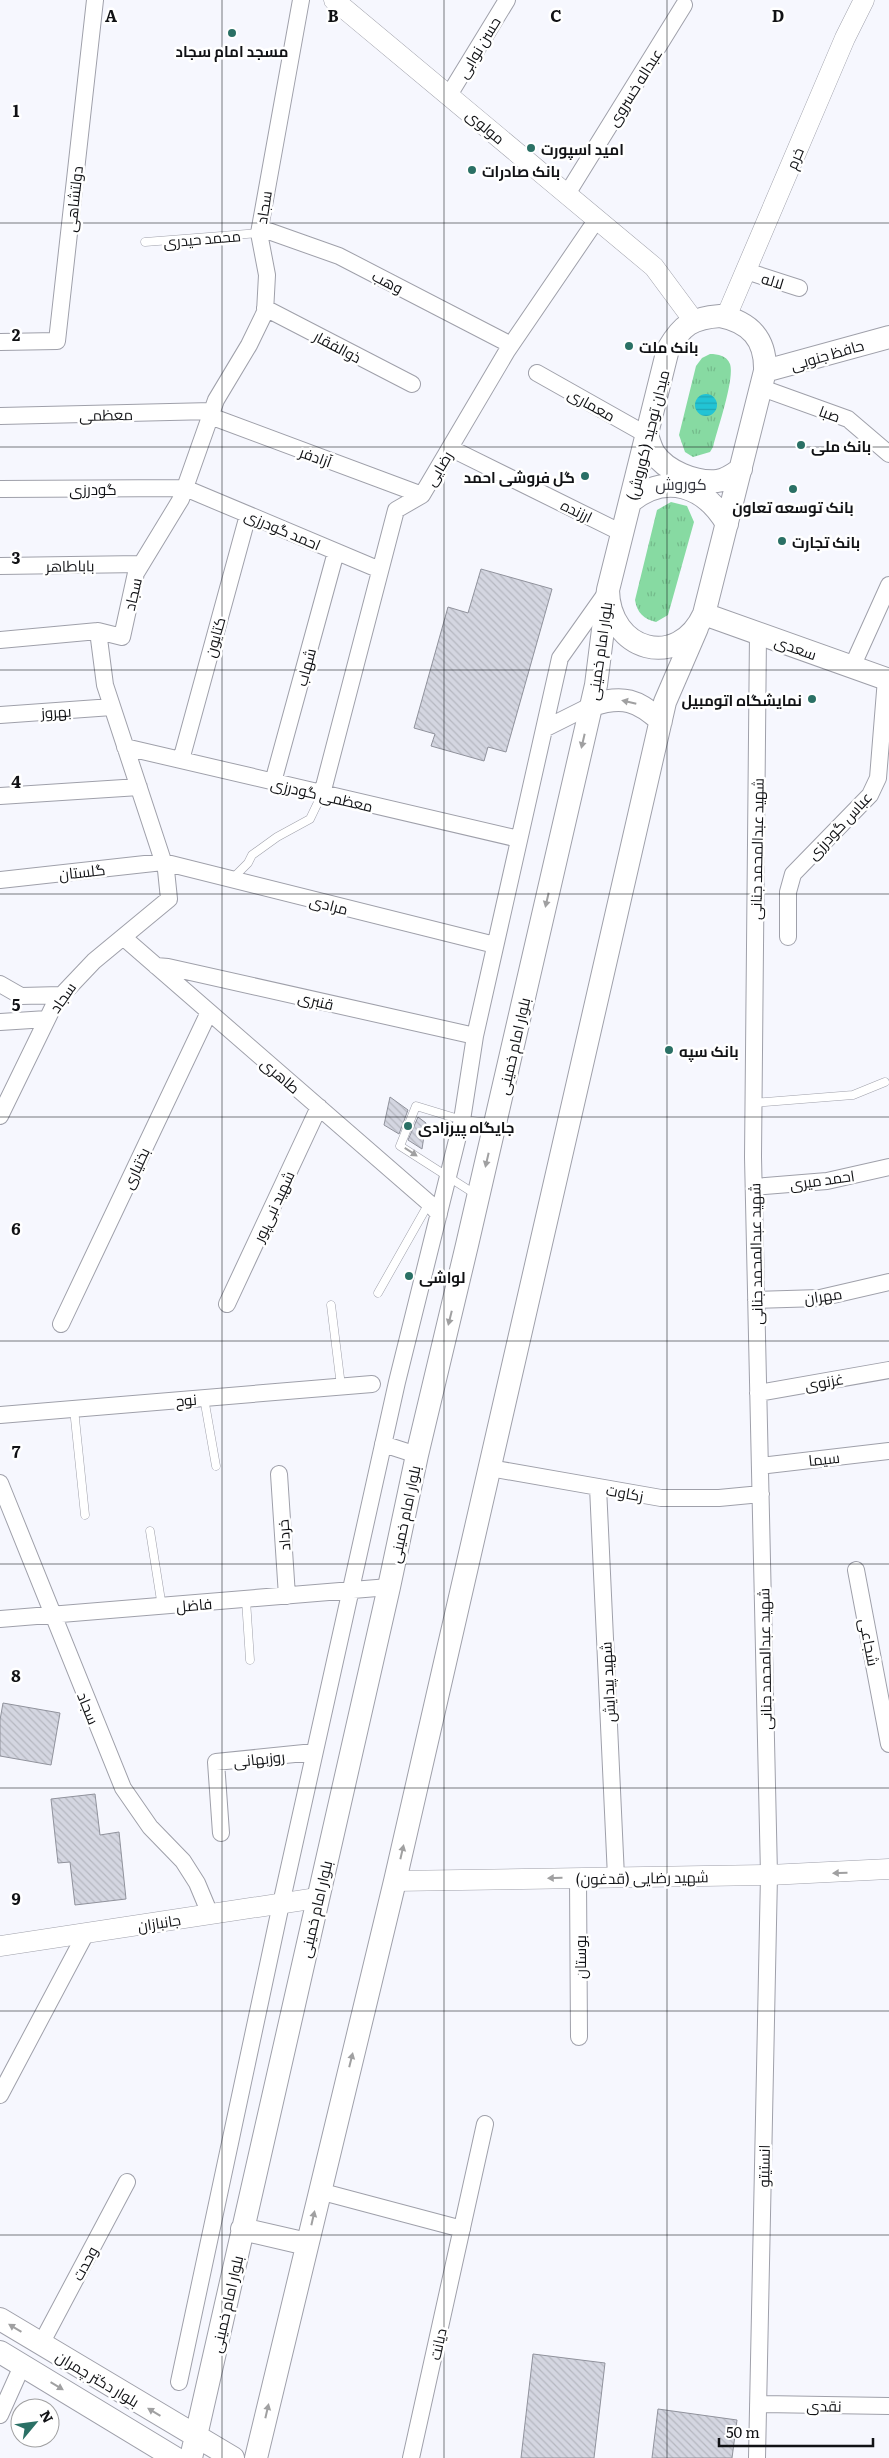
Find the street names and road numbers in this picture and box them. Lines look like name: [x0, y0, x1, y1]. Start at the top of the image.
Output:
street label: حسن نوابی: [451, 12, 505, 82]
street label: عبداله خسروی: [601, 43, 667, 131]
street label: مولوی: [462, 103, 510, 149]
street label: خرم: [779, 143, 809, 173]
street label: دولتشاهی: [58, 165, 88, 233]
street label: سجاد: [249, 189, 277, 225]
street label: محمد حیدری: [162, 223, 242, 253]
street label: وهب: [368, 263, 408, 299]
street label: لاله: [759, 266, 787, 294]
street label: ذوالفقار: [309, 323, 366, 368]
street label: حافظ جنوبی: [788, 333, 866, 375]
street label: میدان توحید (کوروش): [620, 367, 674, 503]
street label: معماری: [564, 382, 620, 426]
street label: صبا: [816, 399, 844, 427]
street label: معظمی: [79, 402, 133, 426]
street label: آزادفر: [296, 439, 335, 472]
street label: رضایی: [418, 446, 458, 490]
street label: گودرزی: [69, 477, 117, 500]
street label: ارزنده: [557, 492, 597, 528]
street label: احمد گودرزی: [241, 503, 325, 555]
street label: باباطاهر: [44, 553, 95, 577]
street label: سجاد: [117, 575, 147, 613]
street label: بلوار امام خمینی: [581, 600, 617, 702]
street label: کتایون: [198, 614, 230, 660]
street label: سعدی: [772, 629, 820, 665]
street label: شهاب: [289, 645, 321, 689]
street label: بهروز: [39, 698, 72, 724]
street label: معظمی گودرزی: [269, 771, 375, 817]
street label: شهید عبدالمحمد جنانی: [743, 778, 769, 920]
street label: عباس گودرزی: [801, 786, 877, 864]
street label: گلستان: [58, 857, 106, 885]
street label: مرادی: [307, 888, 351, 920]
street label: سجاد: [43, 977, 81, 1017]
street label: قنبری: [296, 985, 336, 1015]
street label: بلوار امام خمینی: [491, 995, 535, 1097]
street label: طاهری: [256, 1051, 306, 1099]
street label: بختیاری: [115, 1143, 155, 1193]
street label: احمد میری: [788, 1163, 856, 1195]
street label: شهید نبی‌پور: [246, 1167, 299, 1246]
street label: شهید عبدالمحمد جنانی: [742, 1183, 768, 1325]
street label: مهران: [803, 1281, 843, 1309]
street label: غزنوی: [803, 1366, 845, 1396]
street label: نوح: [174, 1387, 198, 1412]
street label: سیما: [807, 1445, 841, 1471]
street label: بلوار امام خمینی: [382, 1463, 426, 1565]
street label: زکاوت: [604, 1477, 646, 1507]
street label: خرداد: [270, 1519, 296, 1551]
street label: شهید عبدالمحمد جنانی: [751, 1588, 777, 1730]
street label: فاضل: [175, 1591, 213, 1617]
street label: شجاعی: [854, 1616, 886, 1668]
street label: شهید پیدایش: [593, 1641, 621, 1723]
street label: سجاد: [72, 1688, 106, 1728]
street label: روزبهانی: [232, 1744, 286, 1772]
street label: بلوار امام خمینی: [293, 1858, 337, 1960]
street label: (قدغون) شهید رضایی: [575, 1864, 709, 1890]
street label: جانبازان: [136, 1907, 182, 1937]
street label: بوستان: [568, 1935, 591, 1979]
street label: انستیتو: [751, 2144, 775, 2188]
street label: وحدت: [65, 2242, 103, 2284]
street label: بلوار امام خمینی: [204, 2253, 248, 2355]
street label: دیانت: [422, 2326, 452, 2362]
street label: بلوار دکتر چمران: [52, 2344, 144, 2412]
street label: نقدی: [806, 2393, 842, 2417]

